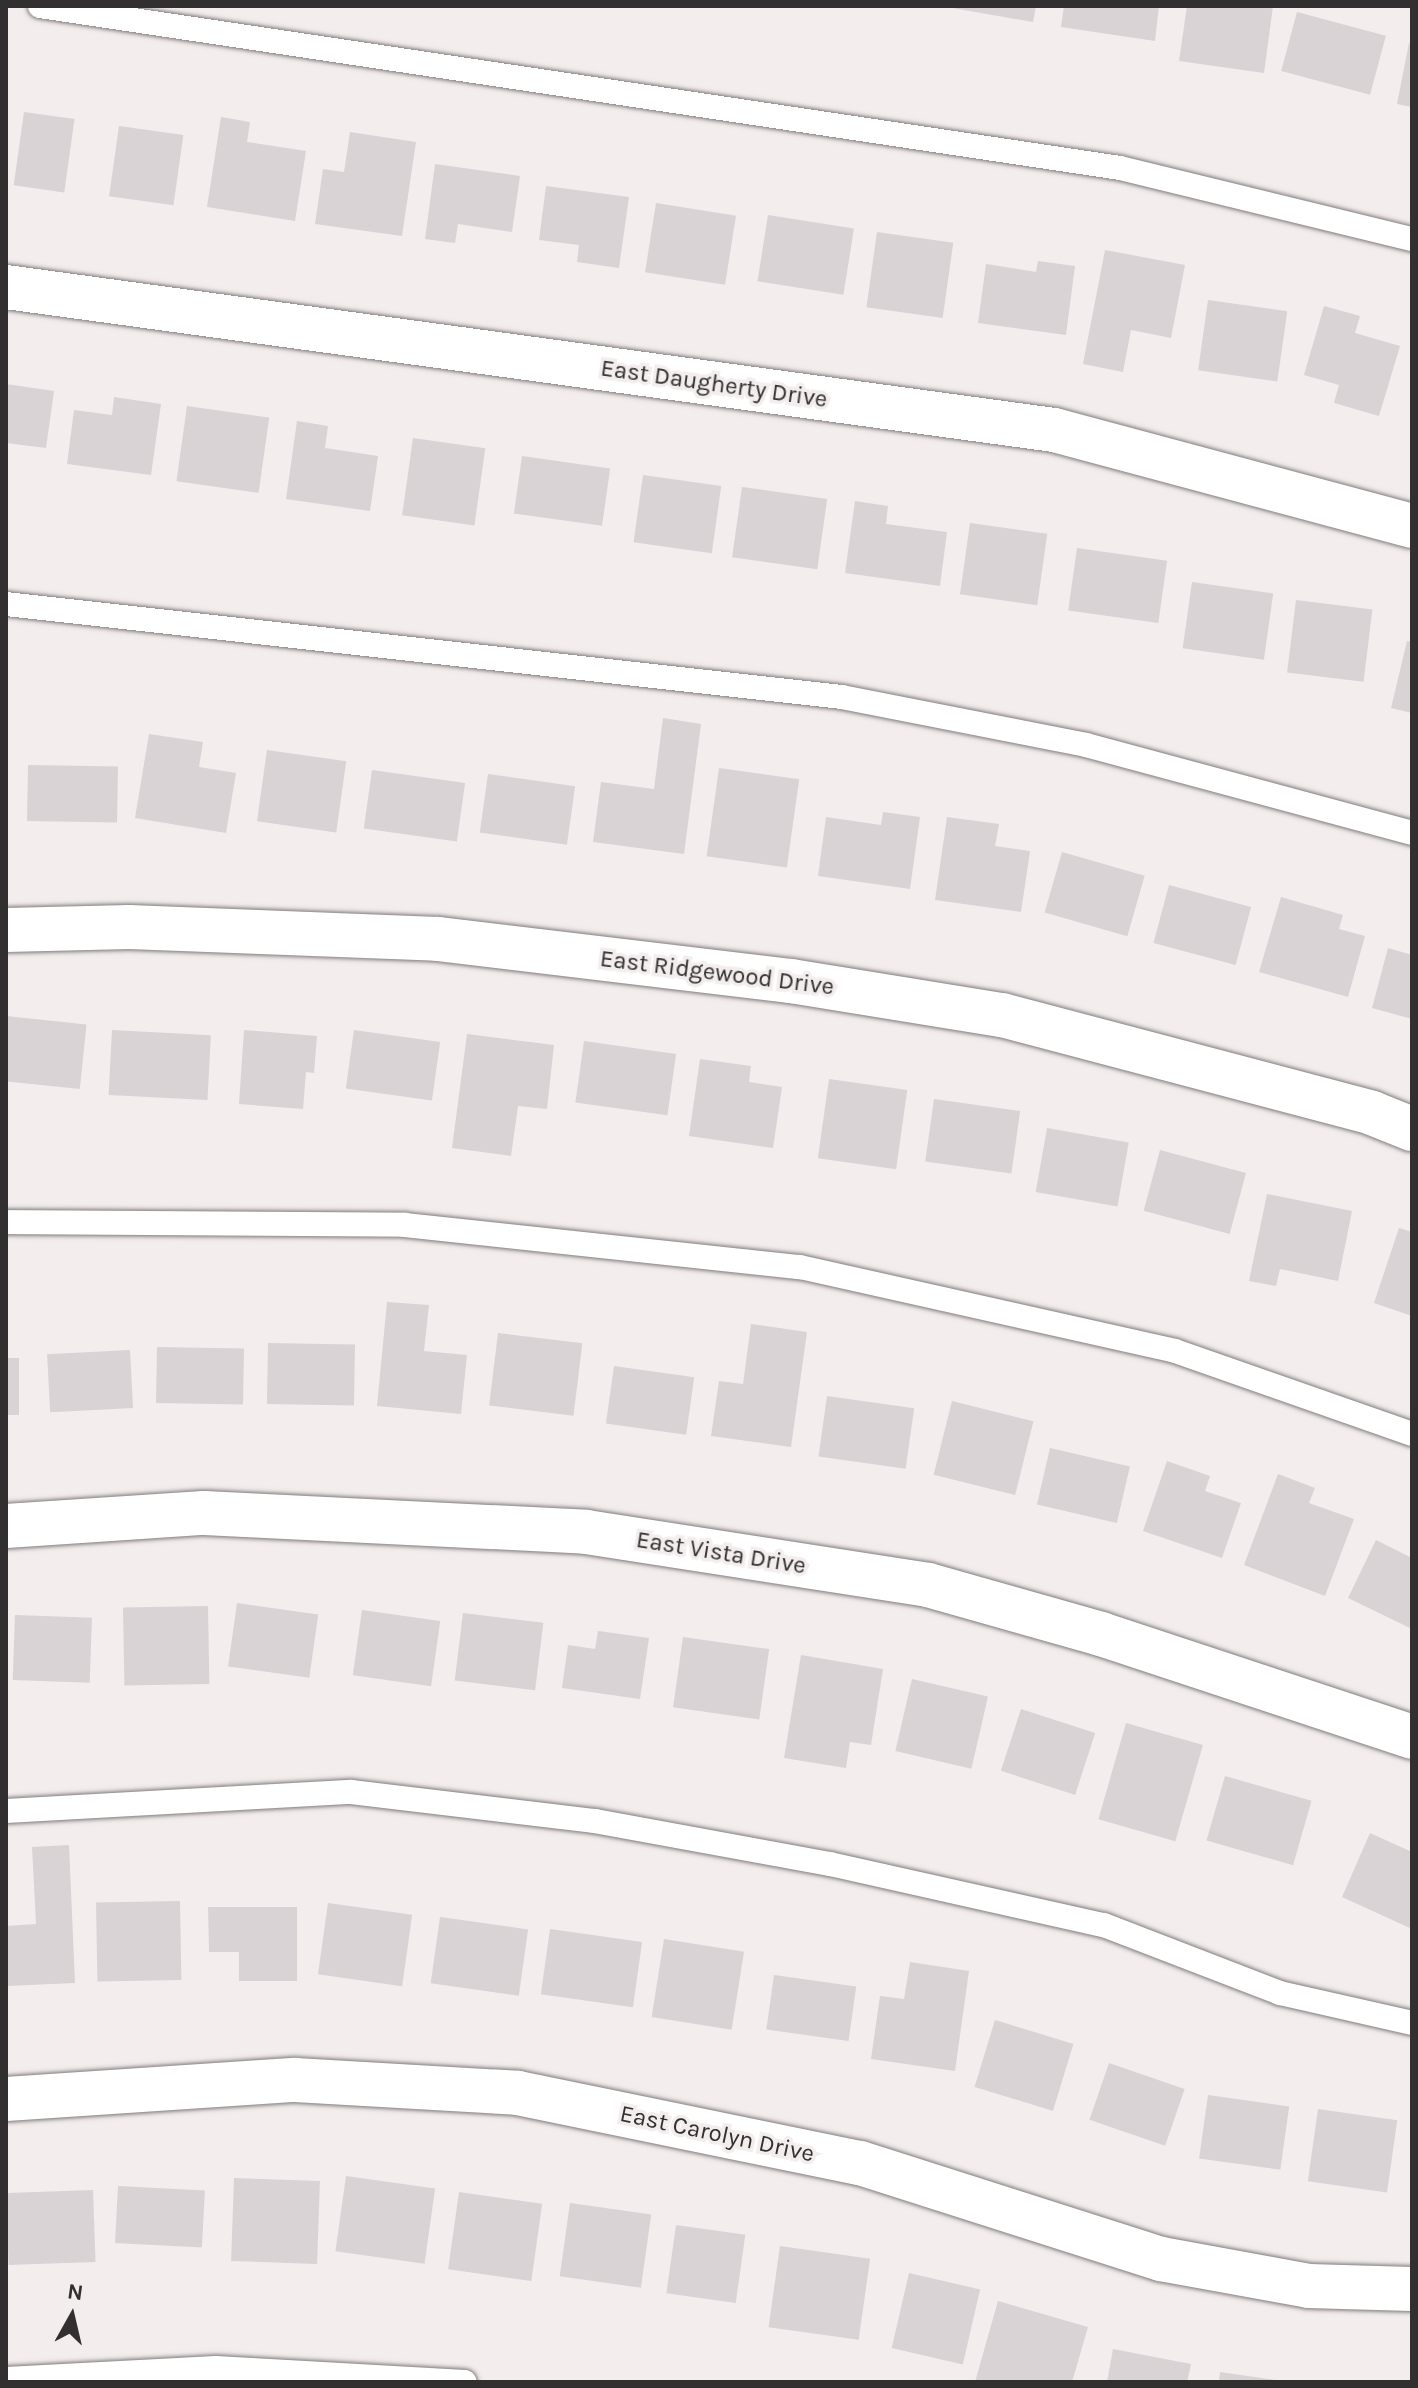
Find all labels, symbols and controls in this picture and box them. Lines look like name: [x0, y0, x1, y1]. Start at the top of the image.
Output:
street label: East Daugherty Drive: [599, 354, 829, 414]
street label: East Ridgewood Drive: [598, 944, 836, 1002]
street label: East Vista Drive: [634, 1525, 808, 1581]
street label: East Carolyn Drive: [617, 2099, 817, 2169]
north arrow: [32, 2276, 112, 2356]
text: N: [66, 2278, 85, 2306]

